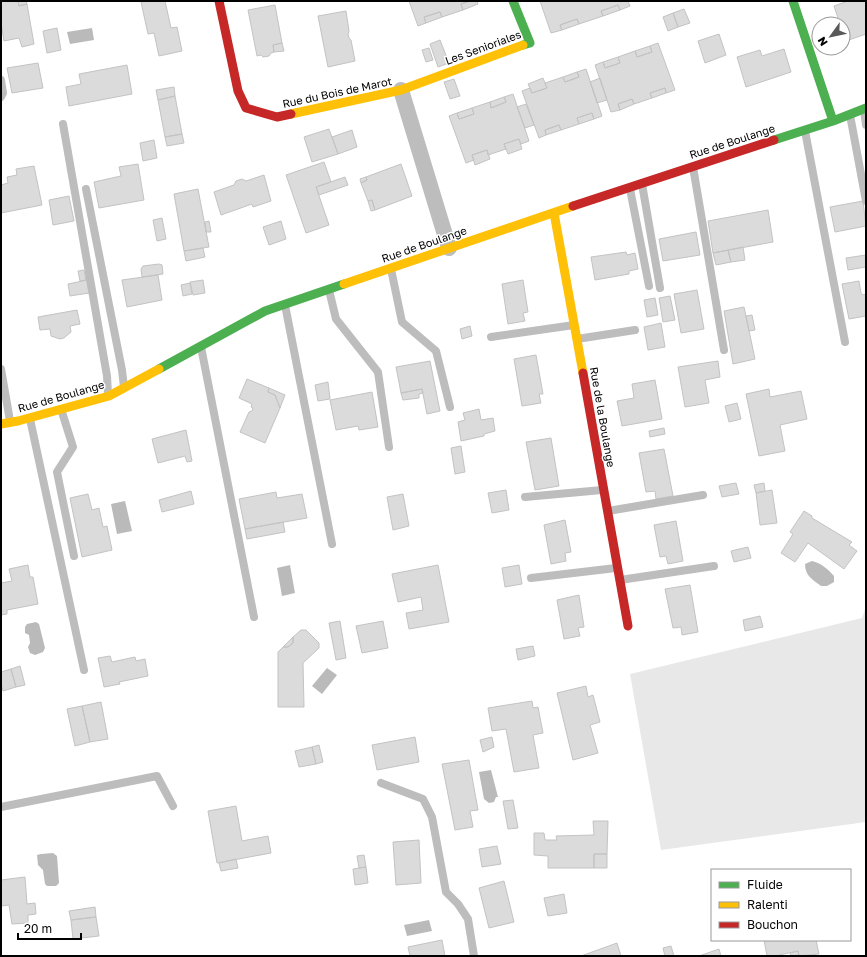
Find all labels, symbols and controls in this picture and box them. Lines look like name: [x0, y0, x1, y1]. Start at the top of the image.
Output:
north arrow: [811, 16, 851, 56]
street label: Les Senioriales: [443, 27, 523, 67]
text: N: [814, 35, 830, 49]
street label: Rue du Bois de Marot: [281, 74, 393, 110]
street label: Rue de Boulange: [688, 121, 776, 161]
street label: Rue de Boulange: [380, 223, 468, 265]
street label: Rue de la Boulange: [588, 366, 618, 468]
street label: Rue de Boulange: [16, 377, 106, 415]
legend: [711, 869, 851, 941]
text: Fluide: [747, 877, 783, 892]
text: Ralenti: [747, 897, 788, 912]
scale bar: [18, 915, 81, 941]
text: Bouchon: [747, 917, 798, 932]
text: 20 m: [24, 921, 52, 936]

